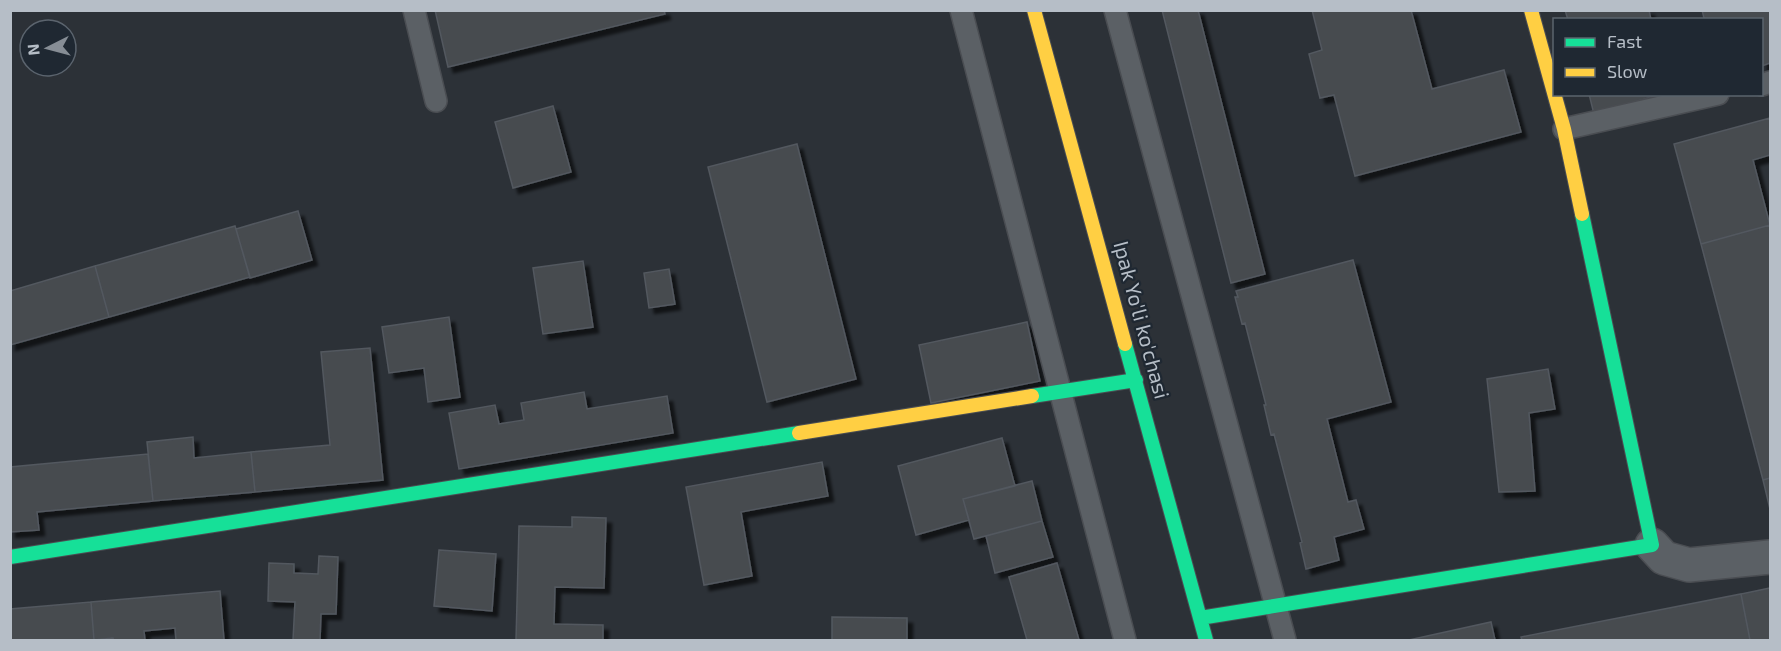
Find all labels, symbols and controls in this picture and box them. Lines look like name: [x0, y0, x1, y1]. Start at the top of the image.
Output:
north arrow: [18, 18, 78, 78]
legend: [1553, 18, 1763, 96]
text: Fast: [1607, 30, 1642, 52]
text: N: [23, 43, 43, 56]
text: Slow: [1607, 60, 1648, 82]
street label: Ipak Yo'li ko'chasi: [1109, 238, 1176, 401]

